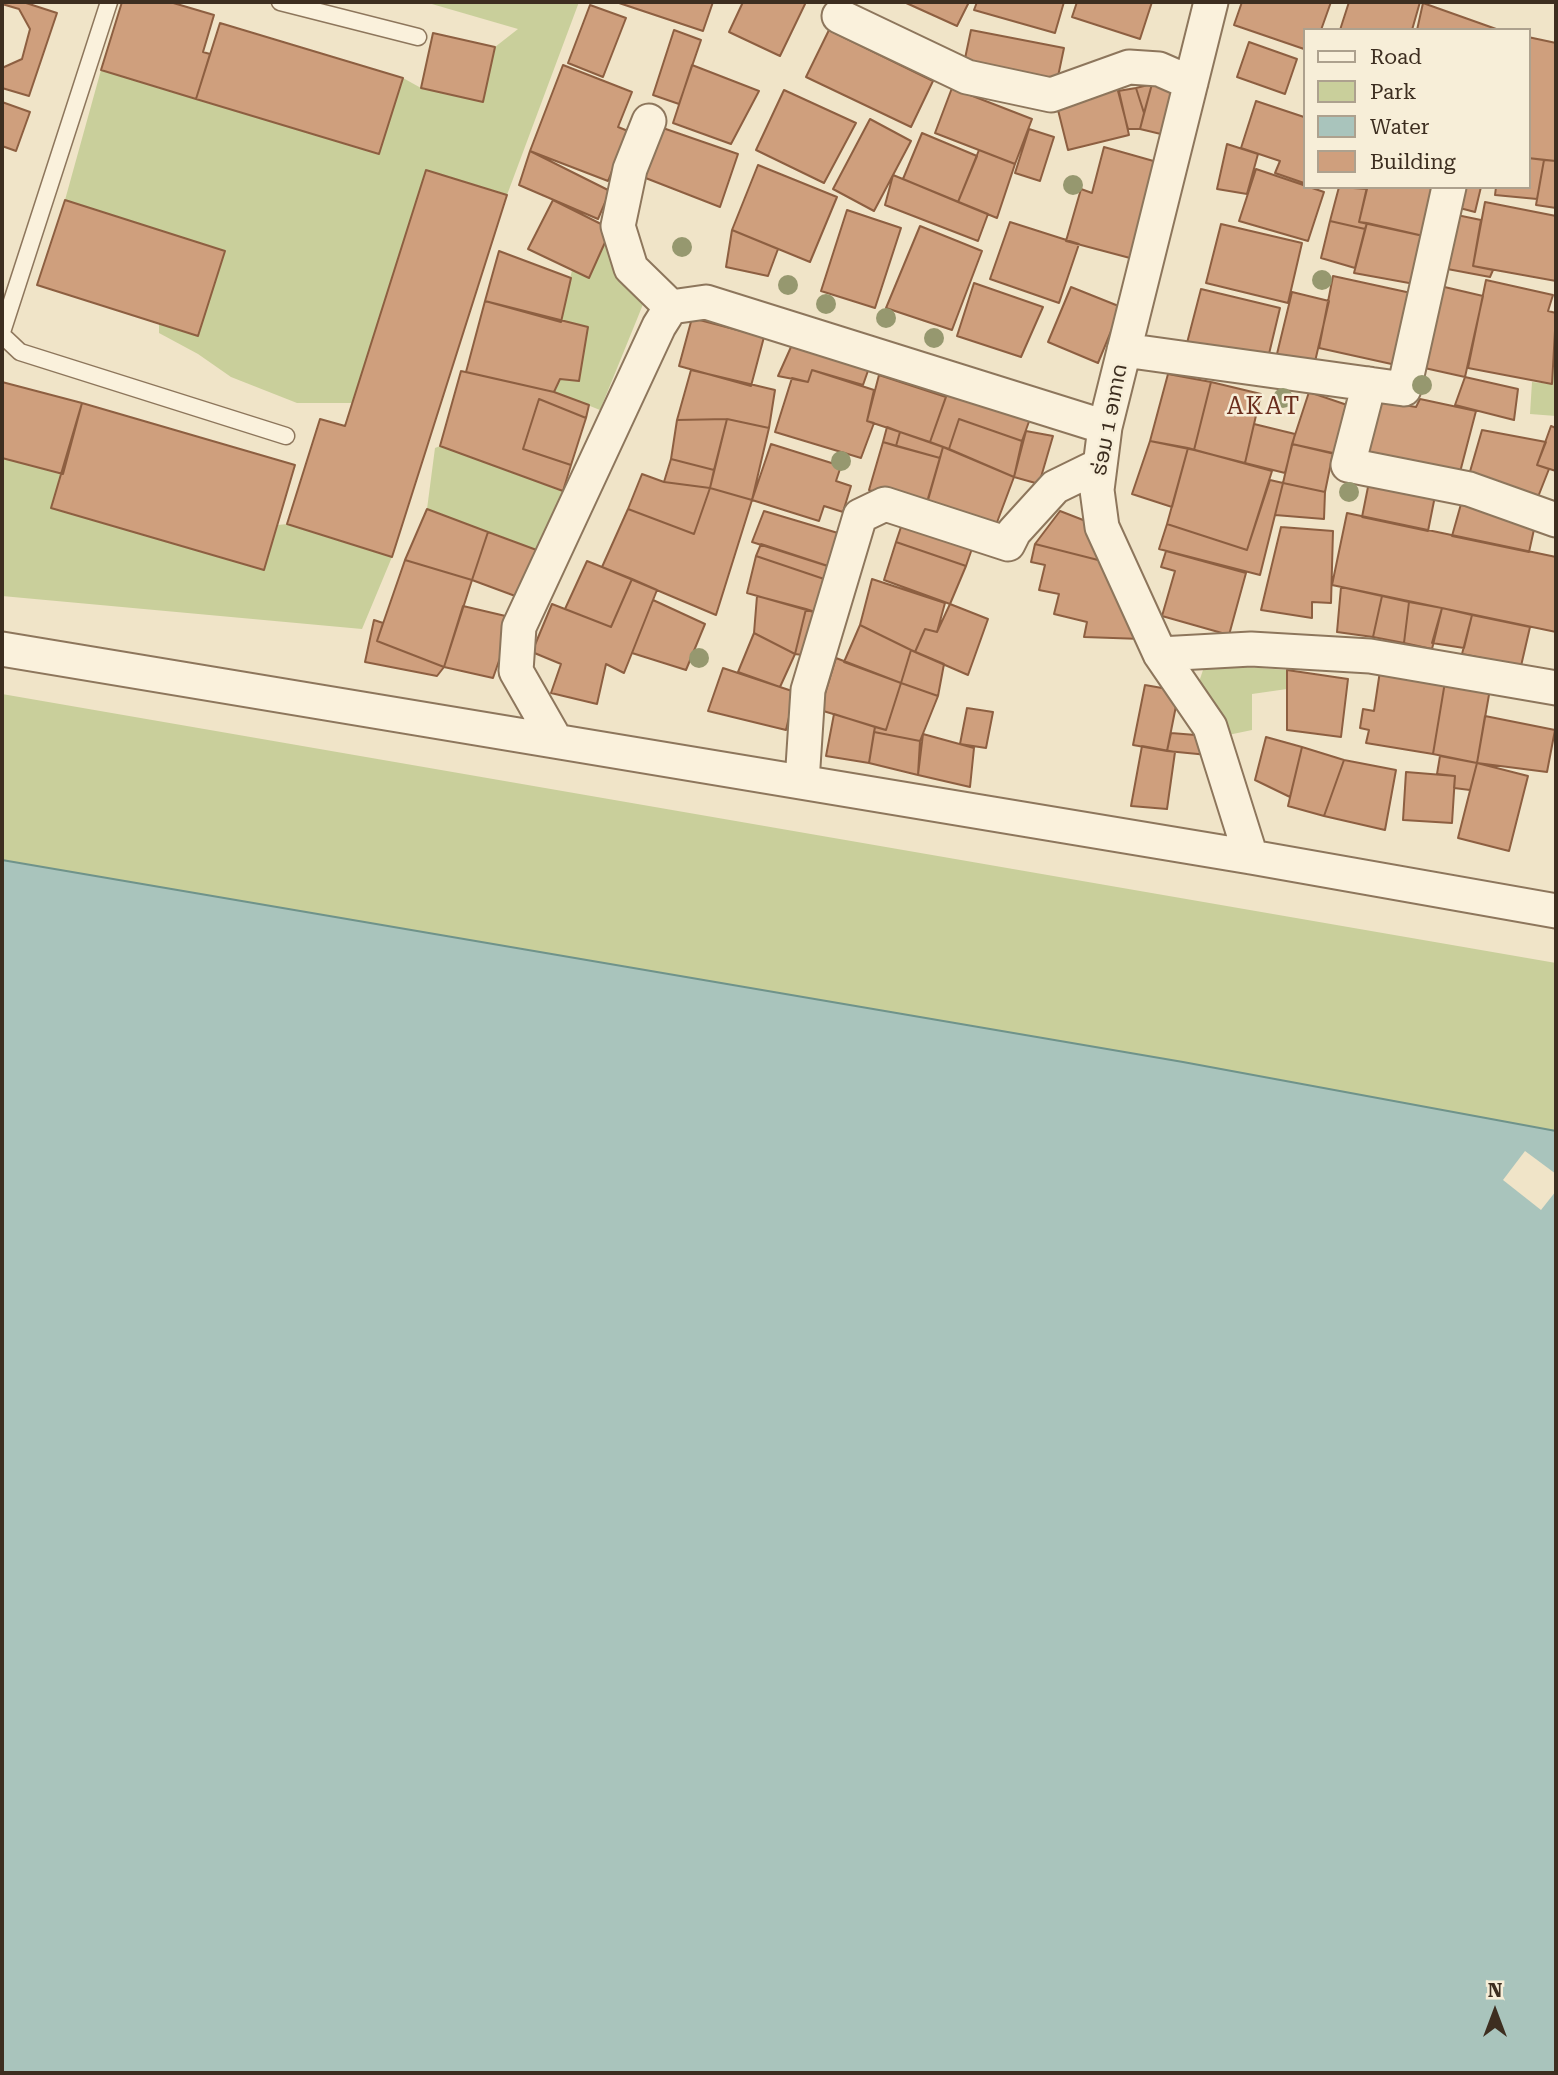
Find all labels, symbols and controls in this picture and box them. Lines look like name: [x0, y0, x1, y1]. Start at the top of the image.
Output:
legend: [1302, 28, 1530, 189]
text: Road: [1370, 45, 1422, 69]
text: Park: [1370, 80, 1416, 104]
text: Water: [1370, 115, 1429, 139]
text: Building: [1370, 150, 1456, 174]
street label: ຮ່ອມ 1 ອາກາດ: [1087, 362, 1133, 478]
district label: AKAT: [1227, 393, 1301, 421]
north arrow: [1460, 1977, 1530, 2047]
text: N: [1488, 1979, 1502, 2002]

